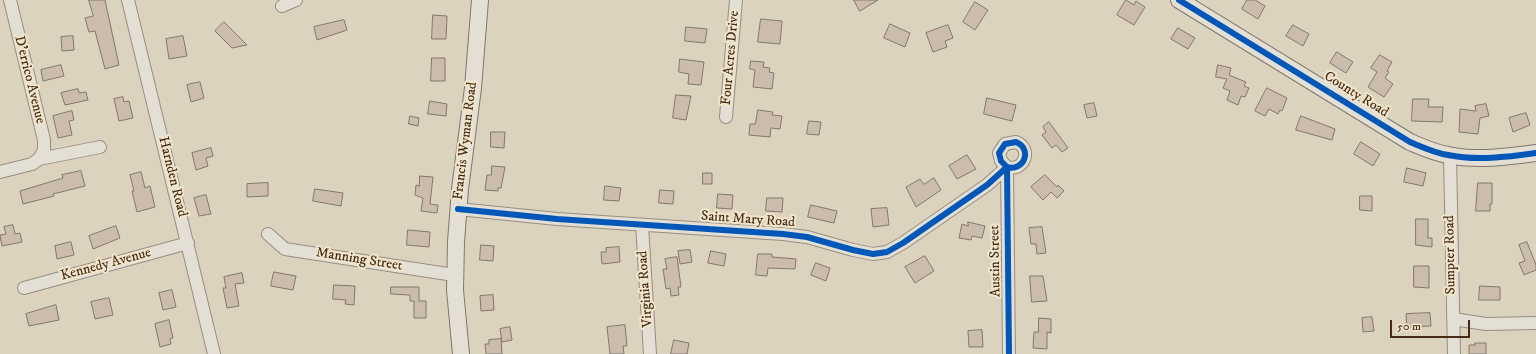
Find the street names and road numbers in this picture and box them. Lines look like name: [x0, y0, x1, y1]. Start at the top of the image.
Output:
street label: Four Acres Drive: [719, 10, 743, 106]
street label: D'errico Avenue: [10, 34, 48, 126]
street label: County Road: [1320, 68, 1392, 122]
street label: Francis Wyman Road: [450, 81, 482, 201]
street label: Harnden Road: [154, 135, 190, 219]
street label: Saint Mary Road: [700, 208, 796, 232]
street label: Sumpter Road: [1442, 215, 1460, 295]
street label: Austin Street: [987, 225, 1005, 297]
street label: Kennedy Avenue: [59, 245, 153, 285]
street label: Manning Street: [315, 245, 403, 275]
street label: Virginia Road: [635, 250, 657, 328]

